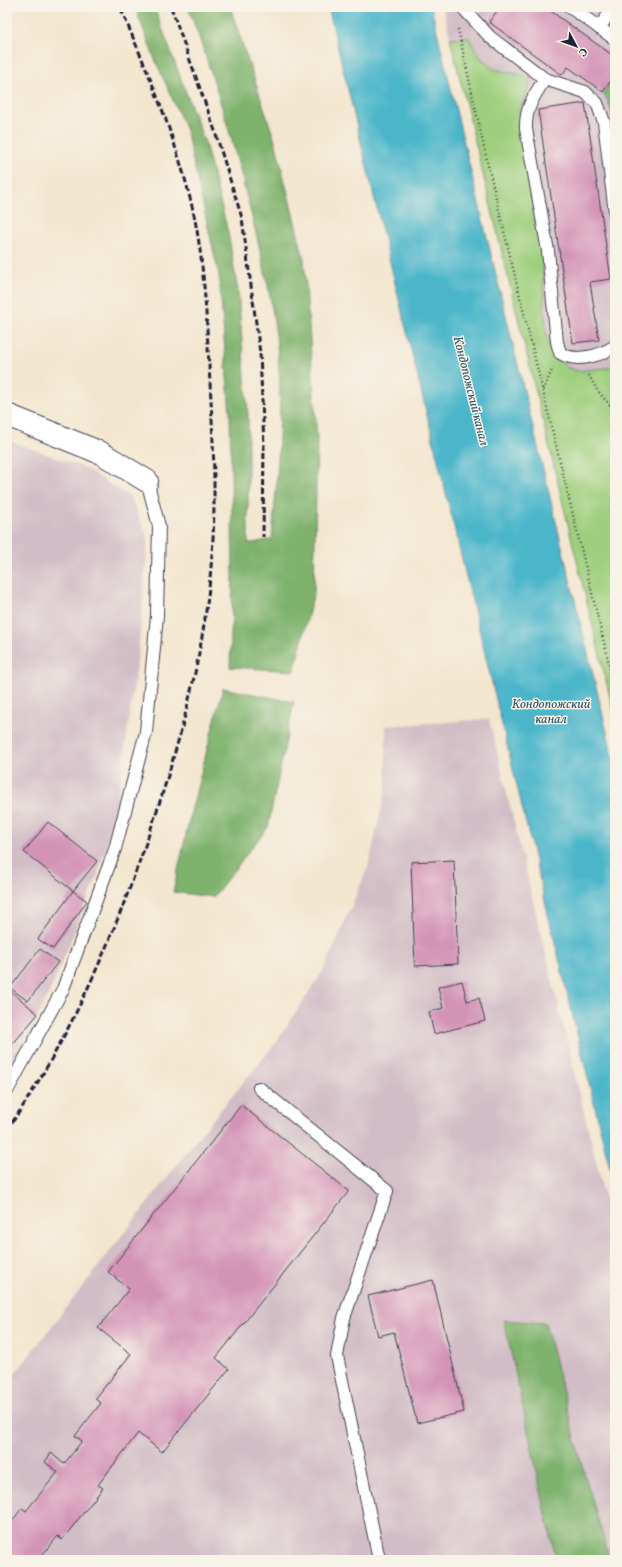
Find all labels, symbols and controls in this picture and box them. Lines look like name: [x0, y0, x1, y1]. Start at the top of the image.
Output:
north arrow: [556, 26, 596, 66]
text: С: [574, 44, 590, 59]
water label: Кондопожский канал: [448, 334, 492, 448]
water label: Кондопожский канал: [512, 696, 591, 729]

